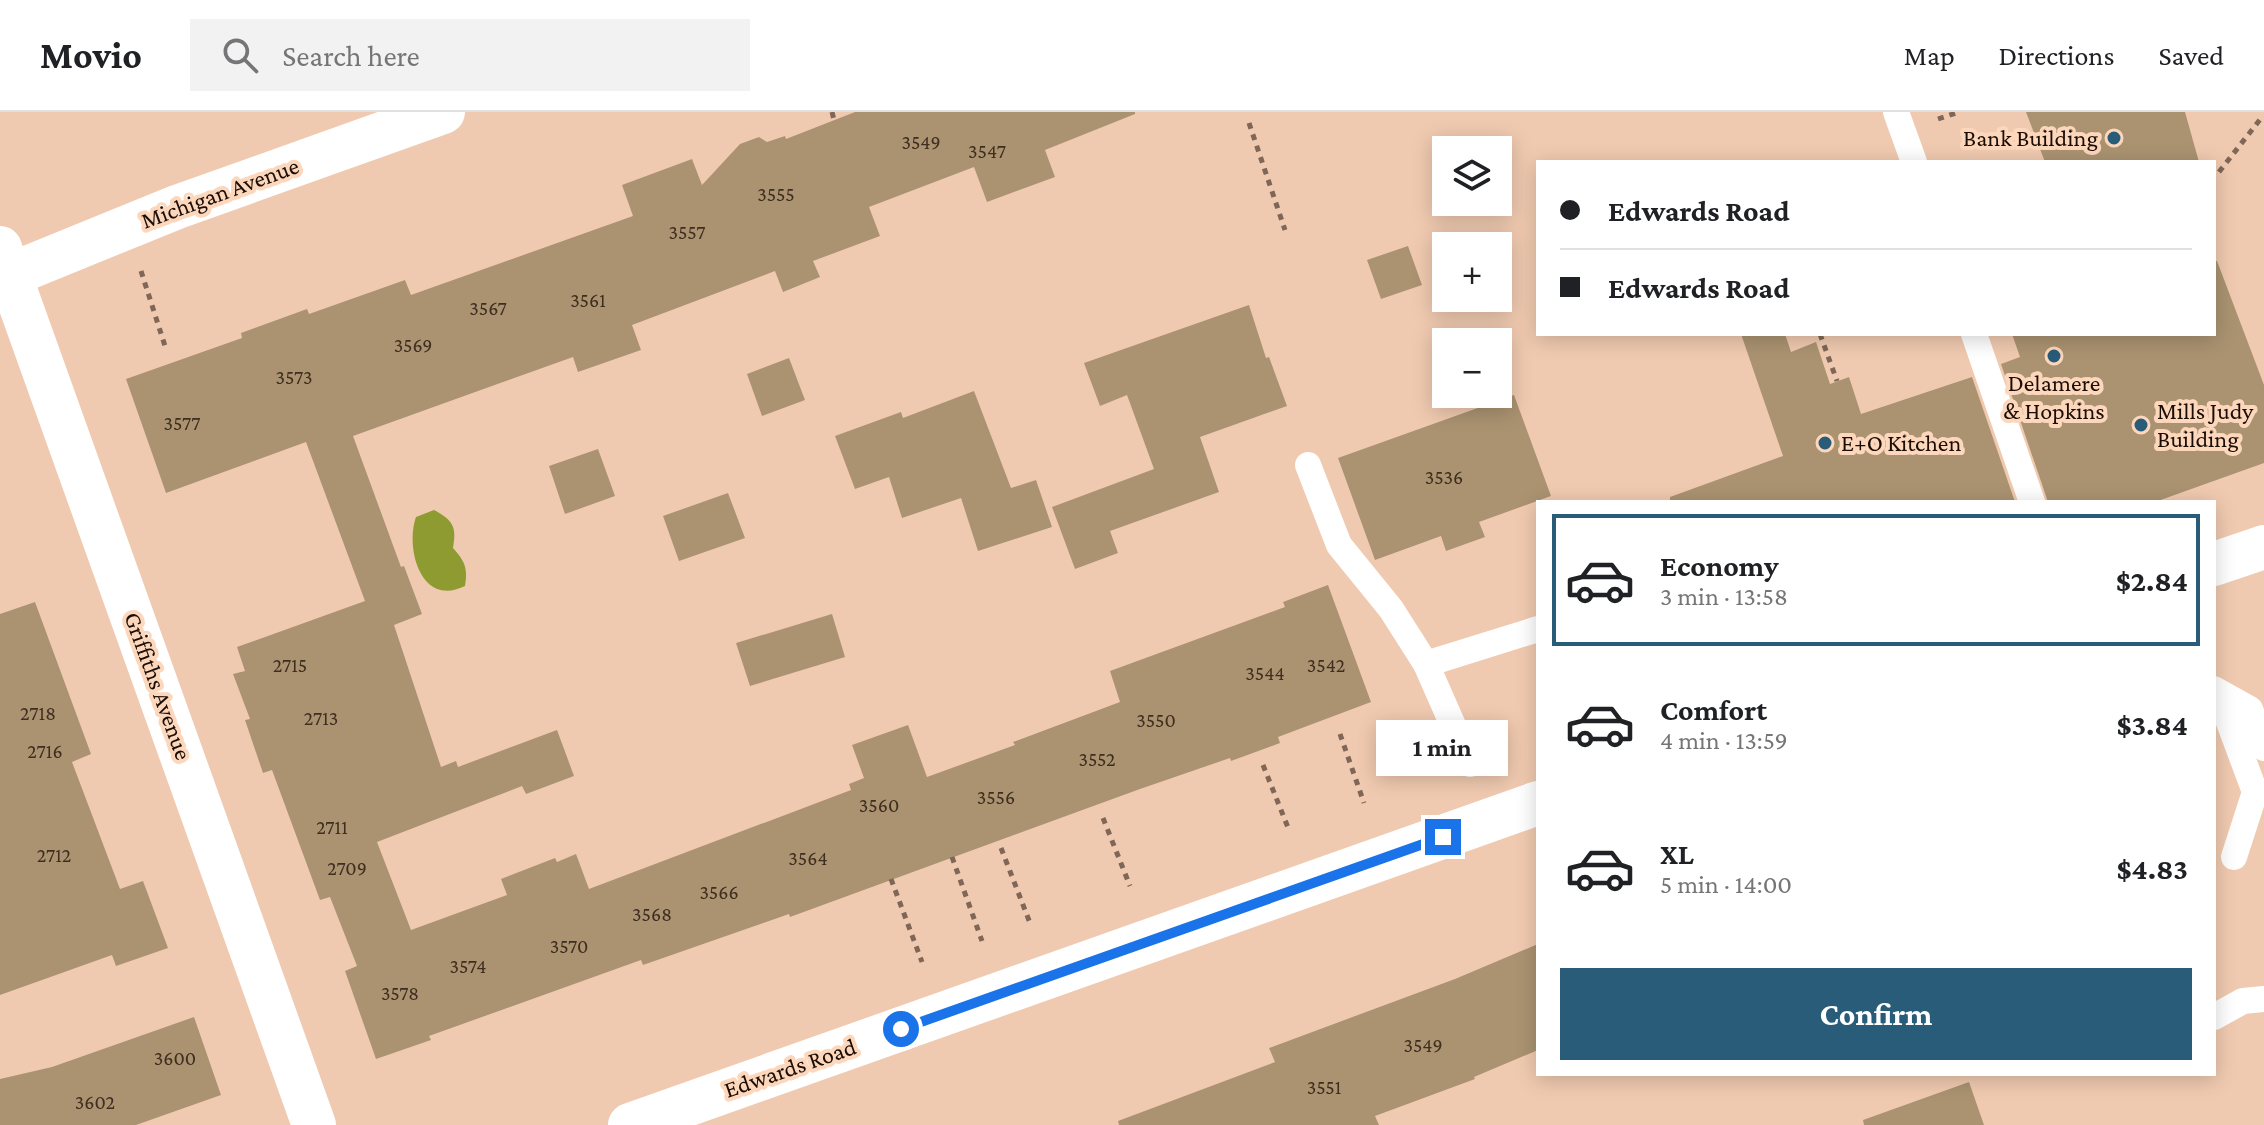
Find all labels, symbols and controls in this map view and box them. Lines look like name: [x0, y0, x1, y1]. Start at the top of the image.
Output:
search box: [190, 19, 750, 91]
icon: search: [218, 33, 262, 77]
text: Movio: [40, 34, 142, 76]
text: Search here: [282, 39, 420, 72]
text: Map: [1904, 40, 1955, 71]
text: Directions: [1999, 40, 2114, 71]
text: Saved: [2158, 40, 2224, 71]
place label: Bank Building: [1963, 124, 2098, 151]
marker: Bank Building: [2105, 129, 2123, 147]
house number: 3549: [901, 131, 941, 153]
map controls: [1432, 136, 1512, 408]
button: layers: [1432, 136, 1512, 216]
house number: 3547: [968, 140, 1006, 162]
street label: Michigan Avenue: [137, 151, 302, 234]
house number: 3555: [757, 183, 795, 205]
text: Edwards Road: [1608, 194, 1790, 227]
house number: 3557: [669, 221, 705, 243]
button: +: [1432, 232, 1512, 312]
text: Edwards Road: [1608, 271, 1790, 304]
house number: 3561: [570, 289, 606, 311]
house number: 3567: [469, 297, 507, 319]
button: −: [1432, 328, 1512, 408]
house number: 3569: [394, 334, 432, 356]
marker: Delamere & Hopkins: [2045, 347, 2063, 365]
house number: 3573: [276, 366, 312, 388]
place label: Delamere & Hopkins: [2003, 369, 2105, 424]
place label: Mills Judy Building: [2157, 397, 2254, 452]
house number: 3577: [164, 412, 200, 434]
marker: Mills Judy Building: [2132, 416, 2150, 434]
place label: E+O Kitchen: [1841, 429, 1961, 456]
marker: E+O Kitchen: [1816, 434, 1834, 452]
house number: 3536: [1425, 466, 1463, 488]
icon: car: [1564, 544, 1636, 616]
text: Economy: [1660, 549, 1779, 582]
text: $2.84: [2116, 564, 2188, 597]
text: 3 min · 13:58: [1660, 582, 1788, 611]
street label: Griffiths Avenue: [119, 608, 198, 763]
house number: 2715: [273, 654, 307, 676]
house number: 3542: [1307, 654, 1345, 676]
house number: 3544: [1245, 662, 1285, 684]
icon: car: [1564, 688, 1636, 760]
text: Comfort: [1660, 693, 1767, 726]
house number: 2718: [20, 702, 56, 724]
house number: 2713: [304, 707, 338, 729]
text: $3.84: [2117, 708, 2188, 741]
house number: 3550: [1136, 709, 1176, 731]
callout: 1 min: [1377, 721, 1509, 777]
text: 4 min · 13:59: [1660, 726, 1788, 755]
text: 1 min: [1412, 733, 1472, 762]
house number: 2716: [27, 740, 63, 762]
house number: 3552: [1078, 748, 1116, 770]
house number: 3556: [977, 786, 1015, 808]
house number: 3560: [859, 794, 899, 816]
house number: 2711: [316, 816, 348, 838]
route end: [1425, 819, 1461, 855]
icon: car: [1564, 832, 1636, 904]
text: XL: [1660, 837, 1694, 870]
house number: 2712: [37, 844, 71, 866]
house number: 3564: [788, 847, 828, 869]
text: $4.83: [2117, 852, 2188, 885]
house number: 2709: [327, 857, 367, 879]
text: 5 min · 14:00: [1660, 870, 1792, 899]
house number: 3566: [699, 881, 739, 903]
house number: 3568: [632, 903, 672, 925]
house number: 3570: [550, 935, 588, 957]
house number: 3574: [449, 955, 487, 977]
button: Confirm: [1560, 968, 2192, 1060]
house number: 3578: [381, 982, 419, 1004]
route start: [883, 1011, 919, 1047]
street label: Edwards Road: [720, 1032, 860, 1103]
house number: 3549: [1403, 1034, 1443, 1056]
house number: 3600: [154, 1047, 196, 1069]
house number: 3551: [1307, 1076, 1341, 1098]
house number: 3602: [75, 1091, 115, 1113]

